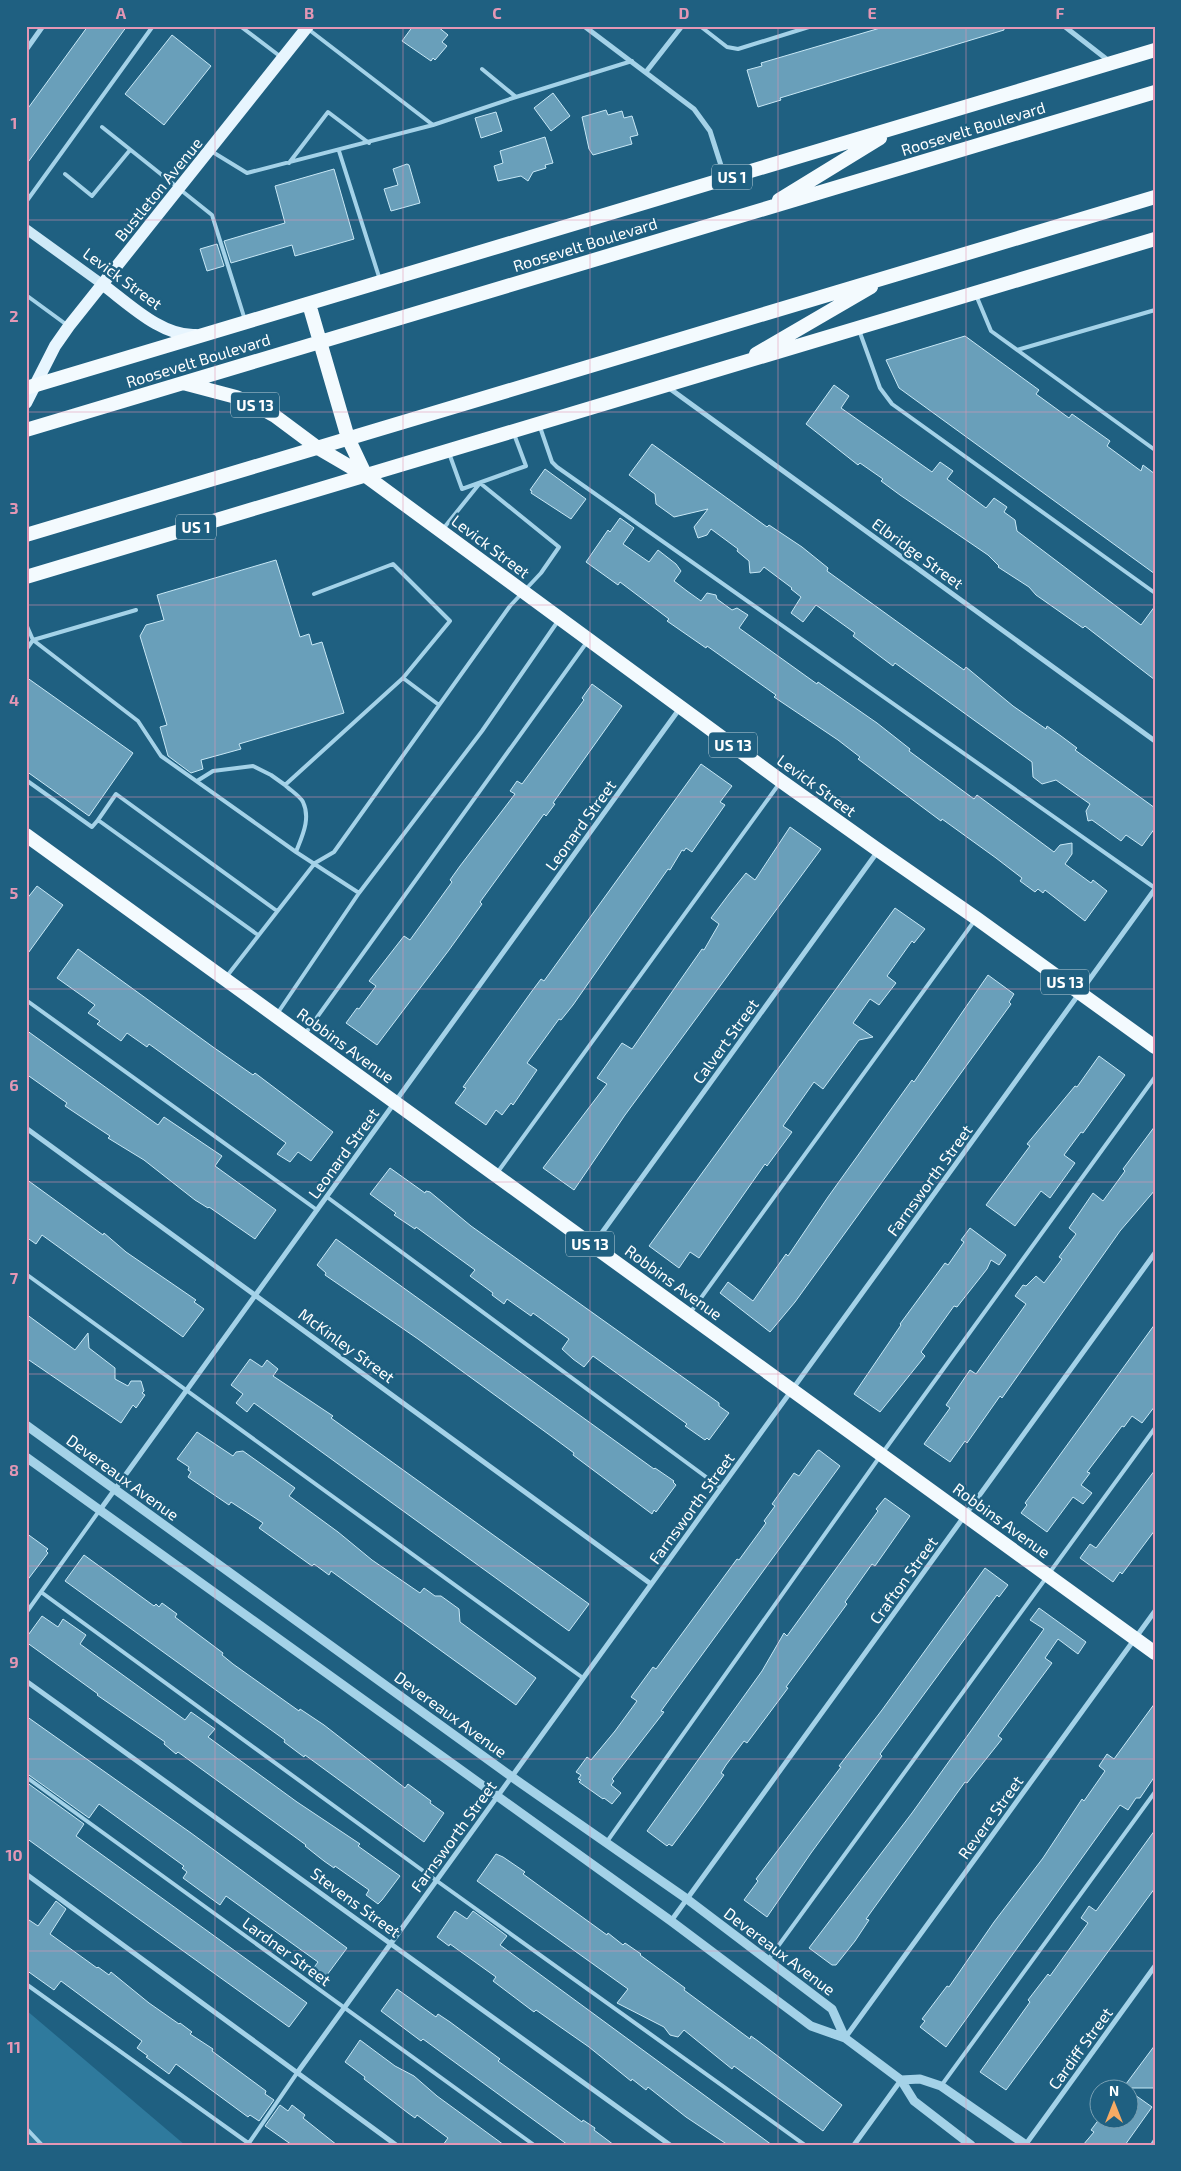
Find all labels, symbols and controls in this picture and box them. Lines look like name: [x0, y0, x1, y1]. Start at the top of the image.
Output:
text: A: [116, 3, 127, 22]
text: B: [304, 3, 314, 22]
text: C: [492, 3, 502, 22]
text: D: [679, 3, 690, 22]
text: E: [867, 3, 877, 22]
text: F: [1056, 3, 1065, 22]
street label: Roosevelt Boulevard: [899, 97, 1047, 159]
text: 1: [11, 113, 17, 132]
street label: Bustleton Avenue: [110, 133, 206, 245]
road number: US 1: [712, 164, 752, 190]
street label: Roosevelt Boulevard: [511, 213, 659, 275]
street label: Levick Street: [80, 243, 166, 313]
text: 2: [9, 306, 19, 325]
street label: Roosevelt Boulevard: [124, 329, 272, 391]
road number: US 13: [231, 392, 279, 418]
text: 3: [9, 498, 19, 517]
street label: Levick Street: [448, 510, 534, 582]
road number: US 1: [176, 514, 216, 540]
street label: Elbridge Street: [869, 514, 967, 592]
text: 4: [9, 690, 19, 709]
road number: US 13: [709, 732, 757, 758]
street label: Levick Street: [774, 750, 860, 820]
street label: Leonard Street: [541, 776, 619, 874]
text: 5: [10, 883, 19, 902]
road number: US 13: [1041, 970, 1089, 994]
street label: Calvert Street: [688, 995, 762, 1087]
street label: Robbins Avenue: [294, 1003, 398, 1087]
text: 6: [9, 1075, 19, 1094]
street label: Leonard Street: [304, 1104, 382, 1202]
street label: Farnsworth Street: [882, 1121, 976, 1239]
road number: US 13: [566, 1232, 614, 1256]
street label: Robbins Avenue: [622, 1240, 726, 1324]
text: 7: [10, 1268, 19, 1287]
street label: McKinley Street: [295, 1304, 399, 1386]
street label: Devereaux Avenue: [63, 1430, 183, 1524]
street label: Farnsworth Street: [644, 1449, 738, 1567]
text: 8: [9, 1460, 19, 1479]
street label: Robbins Avenue: [950, 1478, 1054, 1562]
street label: Crafton Street: [865, 1533, 941, 1627]
text: 9: [9, 1652, 19, 1671]
street label: Devereaux Avenue: [391, 1667, 511, 1761]
street label: Revere Street: [953, 1772, 1027, 1862]
street label: Farnsworth Street: [406, 1777, 500, 1895]
text: 10: [5, 1845, 23, 1864]
street label: Stevens Street: [308, 1863, 404, 1941]
street label: Devereaux Avenue: [721, 1903, 839, 1999]
street label: Lardner Street: [239, 1913, 335, 1989]
street label: Cardiff Street: [1044, 2003, 1116, 2093]
text: 11: [7, 2037, 21, 2056]
north arrow: [1088, 2078, 1138, 2128]
text: N: [1109, 2082, 1119, 2099]

